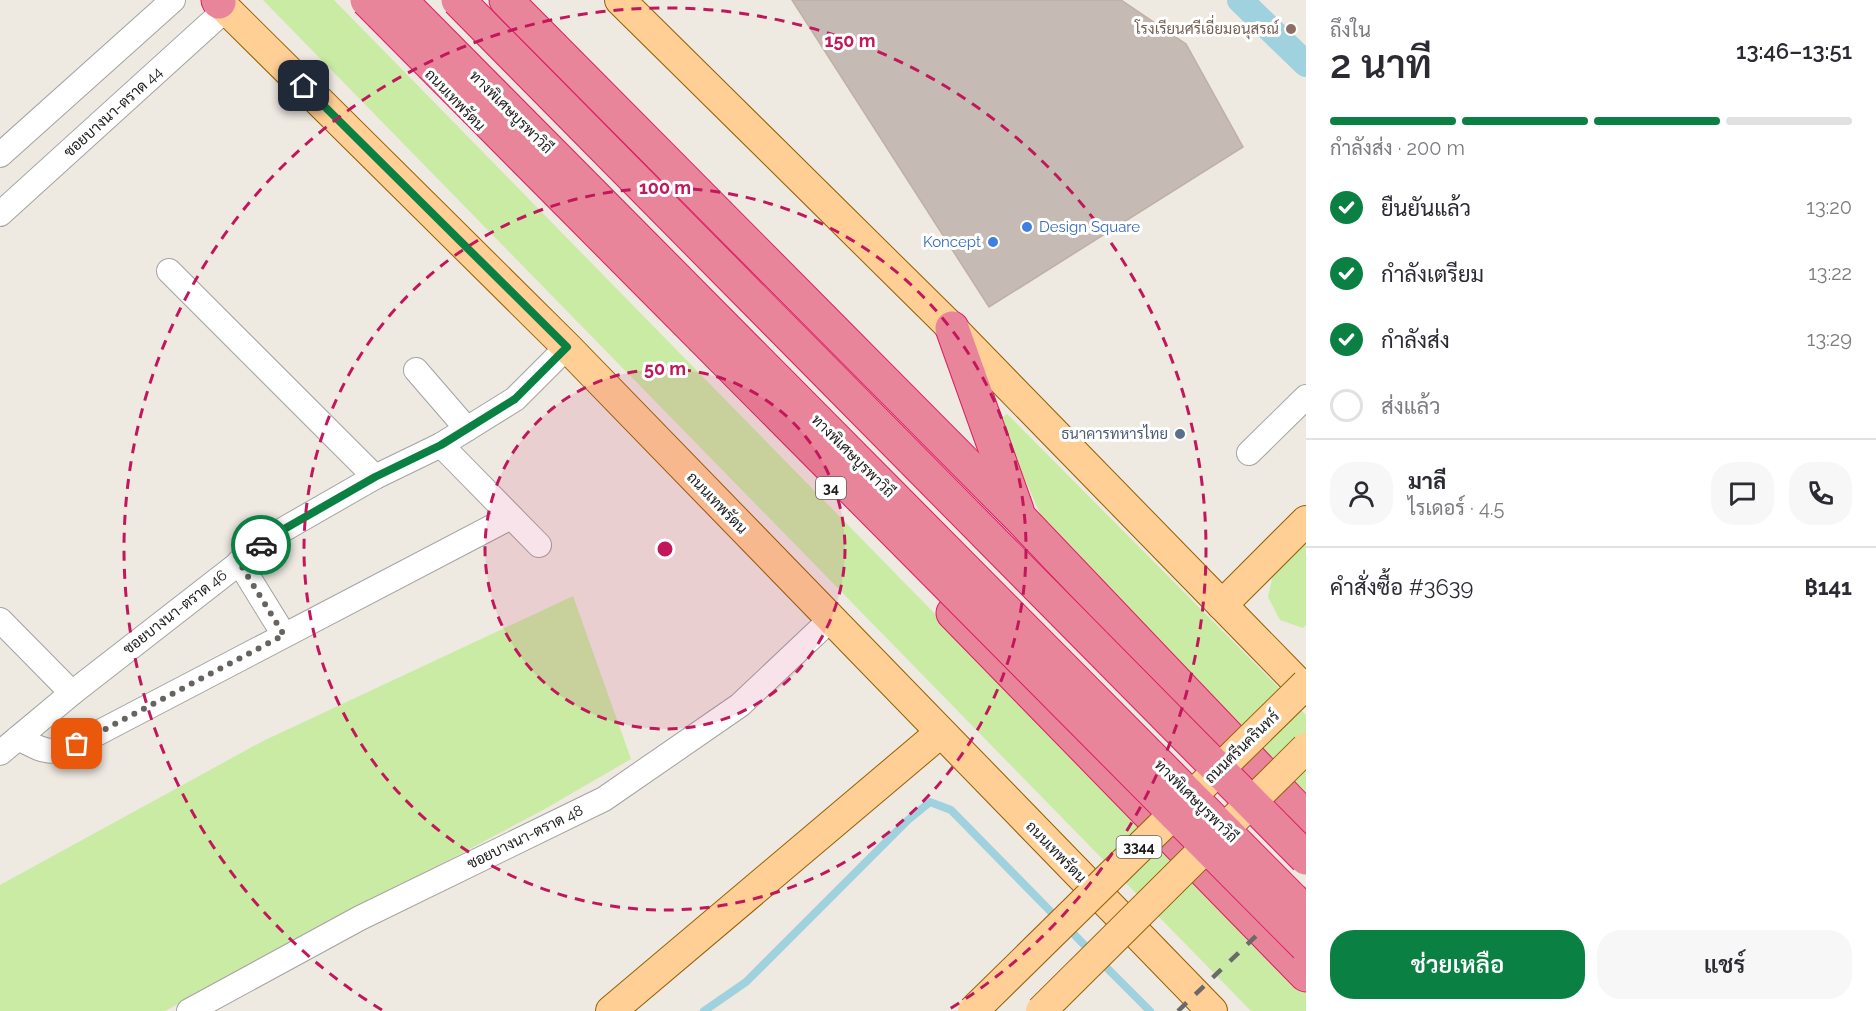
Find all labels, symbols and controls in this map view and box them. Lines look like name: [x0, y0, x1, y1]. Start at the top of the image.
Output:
place label: โรงเรียนศรีเอี่ยมอนุสรณ์: [1134, 14, 1279, 40]
text: ถึงใน: [1330, 18, 1371, 42]
marker: โรงเรียนศรีเอี่ยมอนุสรณ์: [1284, 22, 1298, 36]
text: 150 m: [825, 30, 876, 51]
text: 13:46–13:51: [1736, 38, 1852, 64]
text: 2 นาที: [1330, 41, 1432, 87]
pin: [278, 60, 329, 111]
street label: ซอยบางนา-ตราด 44: [60, 63, 166, 161]
street label: ถนนเทพรัตน: [421, 65, 489, 135]
street label: ทางพิเศษบูรพาวิถี: [465, 66, 557, 158]
icon: home: [287, 69, 320, 102]
text: กำลังส่ง · 200 m: [1330, 136, 1465, 160]
text: 100 m: [639, 177, 691, 198]
icon: check: [1330, 191, 1363, 224]
text: ยืนยันแล้ว: [1381, 195, 1471, 221]
text: 13:20: [1806, 195, 1852, 219]
place label: Design Square: [1039, 218, 1140, 236]
marker: Design Square: [1020, 220, 1034, 234]
place label: Koncept: [923, 233, 981, 251]
marker: Koncept: [986, 235, 1000, 249]
icon: check: [1330, 257, 1363, 290]
text: กำลังเตรียม: [1381, 261, 1484, 287]
text: 13:22: [1808, 261, 1852, 285]
icon: check: [1330, 323, 1363, 356]
text: กำลังส่ง: [1381, 327, 1450, 353]
text: 13:29: [1807, 327, 1852, 351]
text: 50 m: [644, 358, 686, 379]
text: ส่งแล้ว: [1381, 393, 1441, 419]
street label: ทางพิเศษบูรพาวิถี: [807, 410, 899, 502]
place label: ธนาคารทหารไทย: [1061, 424, 1168, 443]
marker: ธนาคารทหารไทย: [1173, 427, 1187, 441]
button: person: [1330, 462, 1393, 525]
button: chat: [1711, 462, 1774, 525]
button: phone: [1789, 462, 1852, 525]
street label: ถนนเทพรัตน: [683, 468, 751, 538]
text: มาลี: [1408, 468, 1446, 494]
road number: 34: [816, 477, 846, 499]
text: ไรเดอร์ · 4.5: [1408, 496, 1505, 520]
courier: [231, 515, 291, 575]
icon: car: [245, 529, 278, 562]
centre of rings: [655, 539, 675, 559]
street label: ซอยบางนา-ตราด 46: [119, 566, 231, 658]
text: คำสั่งซื้อ #3639: [1330, 574, 1473, 600]
text: ฿141: [1804, 574, 1852, 600]
street label: ถนนศรีนครินทร์: [1200, 706, 1283, 787]
pin: [51, 718, 102, 769]
icon: bag: [60, 727, 93, 760]
street label: ทางพิเศษบูรพาวิถี: [1150, 755, 1242, 847]
street label: ซอยบางนา-ตราด 48: [464, 801, 586, 873]
street label: ถนนเทพรัตน: [1022, 817, 1090, 887]
road number: 3344: [1116, 836, 1162, 858]
button: ช่วยเหลือ: [1330, 930, 1585, 999]
button: แชร์: [1597, 930, 1852, 999]

